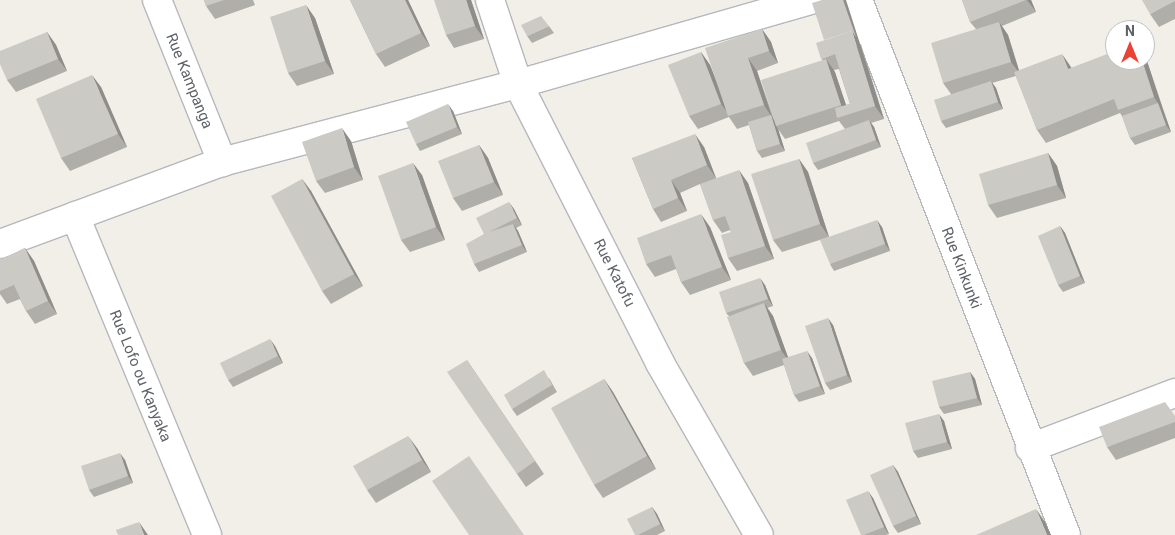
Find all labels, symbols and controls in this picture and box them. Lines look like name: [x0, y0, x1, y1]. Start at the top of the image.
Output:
north arrow: [1105, 20, 1155, 70]
text: N: [1125, 23, 1135, 39]
street label: Rue Kampanga: [162, 31, 216, 131]
street label: Rue Kinkunki: [937, 225, 985, 311]
street label: Rue Katofu: [589, 236, 639, 310]
street label: Rue Lofo ou Kanyaka: [105, 307, 175, 445]

